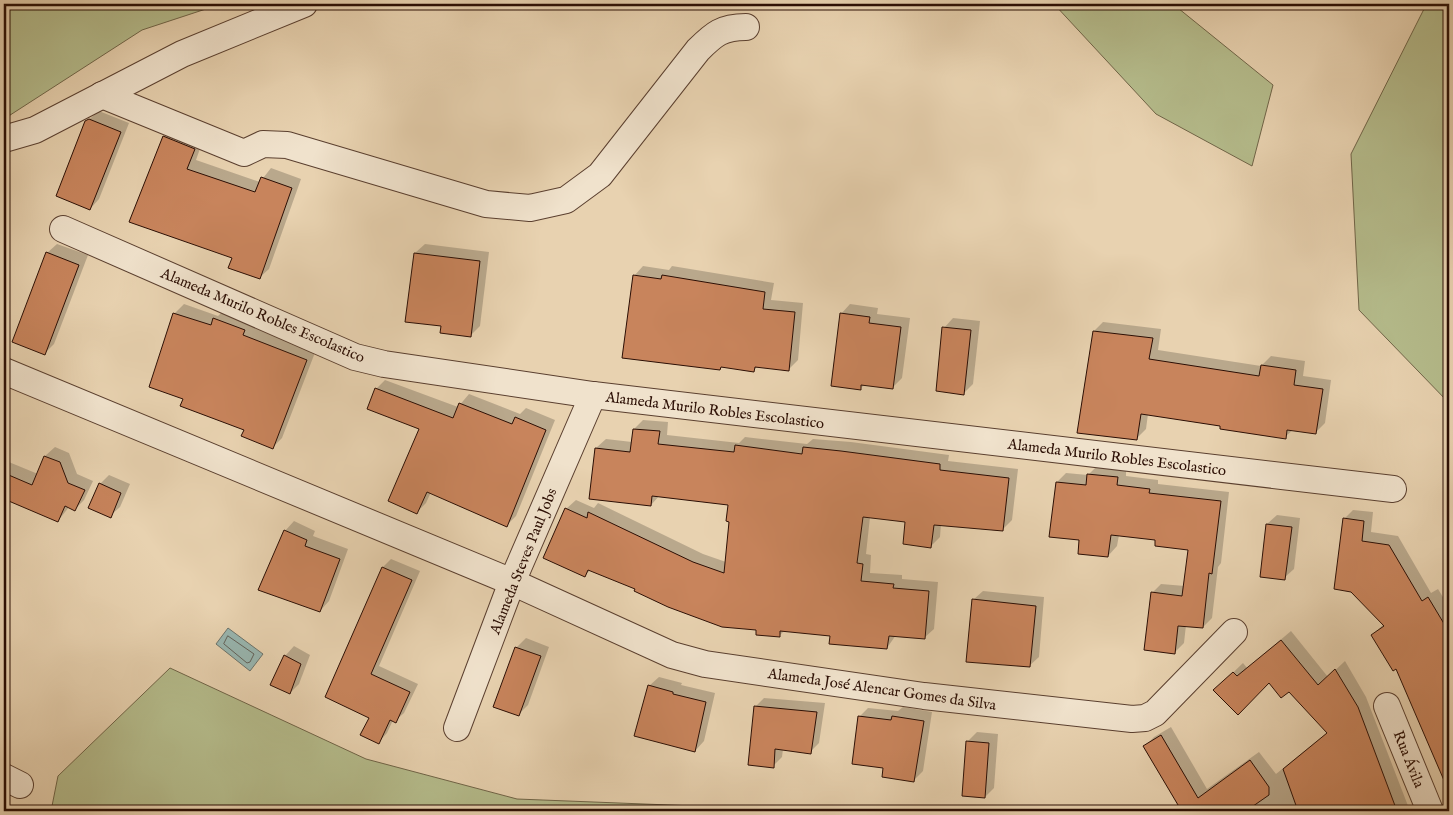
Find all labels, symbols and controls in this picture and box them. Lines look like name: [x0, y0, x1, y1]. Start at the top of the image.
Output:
street label: Alameda Murilo Robles Escolastico: [157, 263, 368, 367]
street label: Alameda Murilo Robles Escolastico: [604, 388, 825, 433]
street label: Alameda Murilo Robles Escolastico: [1006, 435, 1227, 480]
street label: Alameda Steves Paul Jobs: [485, 485, 561, 638]
street label: Alameda José Alencar Gomes da Silva: [766, 664, 998, 715]
street label: Rua Ávila: [1388, 728, 1429, 791]

